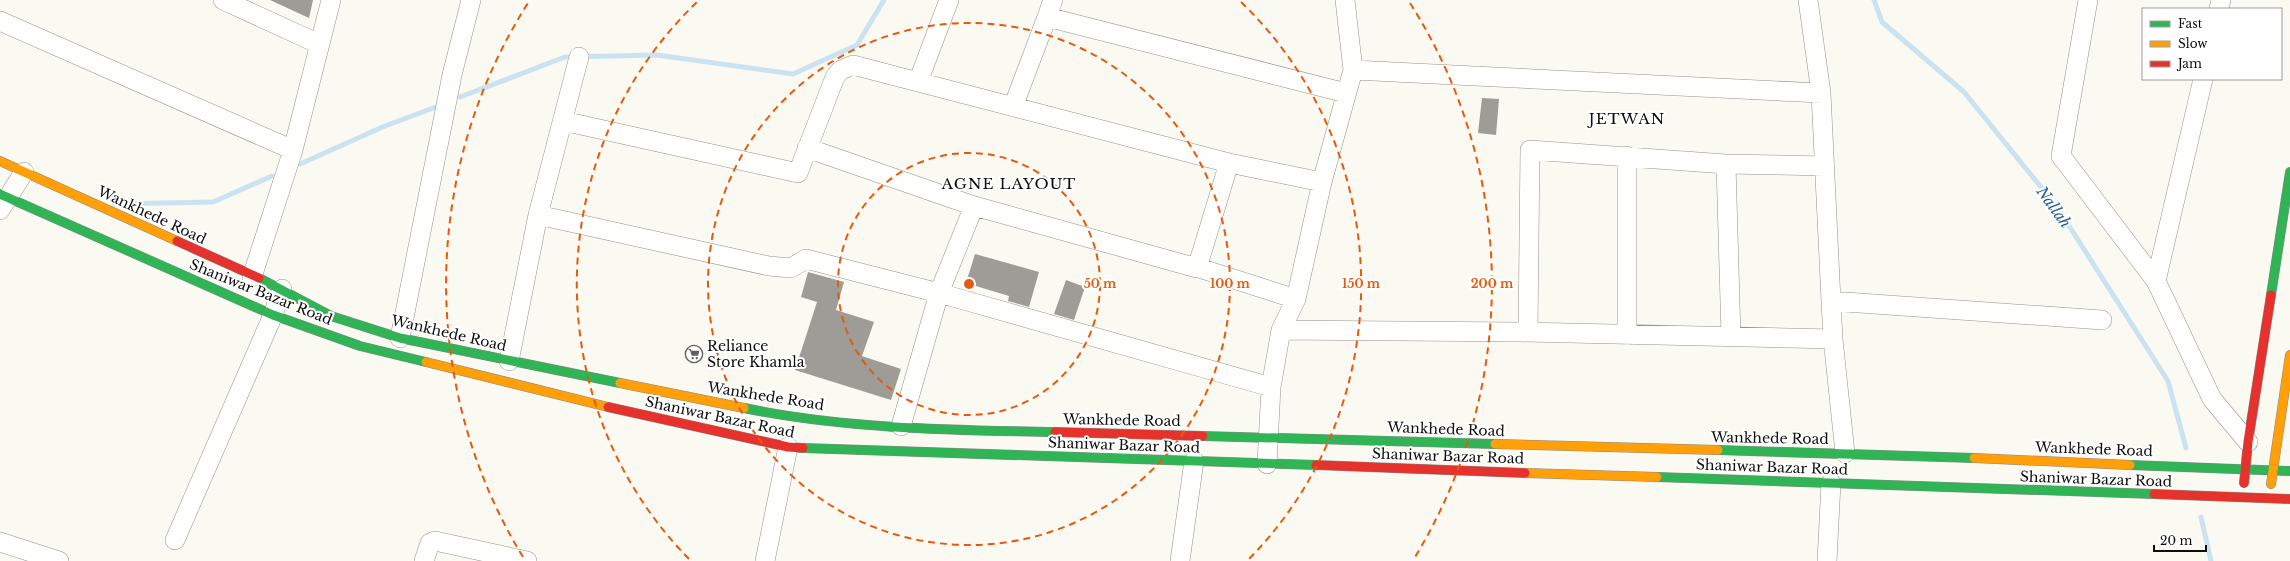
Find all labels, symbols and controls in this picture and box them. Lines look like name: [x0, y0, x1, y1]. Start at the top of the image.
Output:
legend: [2142, 8, 2282, 80]
text: Fast: [2178, 16, 2203, 31]
text: Slow: [2178, 36, 2208, 51]
text: Jam: [2176, 56, 2202, 71]
district label: JETWAN: [1587, 109, 1665, 128]
district label: AGNE LAYOUT: [941, 174, 1076, 193]
street label: Wankhede Road: [94, 182, 210, 248]
water label: Nallah: [2032, 182, 2076, 232]
street label: Shaniwar Bazar Road: [187, 255, 335, 329]
text: 50 m: [1084, 276, 1117, 291]
text: 100 m: [1210, 276, 1251, 291]
text: 150 m: [1342, 276, 1381, 291]
text: 200 m: [1471, 276, 1514, 291]
centre of rings: [962, 277, 976, 291]
street label: Wankhede Road: [389, 311, 509, 355]
place label: Reliance Store Khamla: [707, 337, 805, 371]
supermarket icon: Reliance Store Khamla: [684, 344, 704, 364]
street label: Wankhede Road: [706, 378, 826, 414]
street label: Shaniwar Bazar Road: [644, 392, 797, 442]
street label: Wankhede Road: [1062, 410, 1182, 430]
street label: Wankhede Road: [1386, 418, 1506, 440]
street label: Wankhede Road: [1710, 428, 1830, 448]
street label: Shaniwar Bazar Road: [1048, 433, 1201, 457]
street label: Wankhede Road: [2034, 438, 2154, 460]
street label: Shaniwar Bazar Road: [1372, 444, 1525, 468]
street label: Shaniwar Bazar Road: [1696, 455, 1849, 479]
street label: Shaniwar Bazar Road: [2020, 467, 2173, 491]
scale bar: [2154, 527, 2206, 553]
text: 20 m: [2160, 533, 2192, 548]

